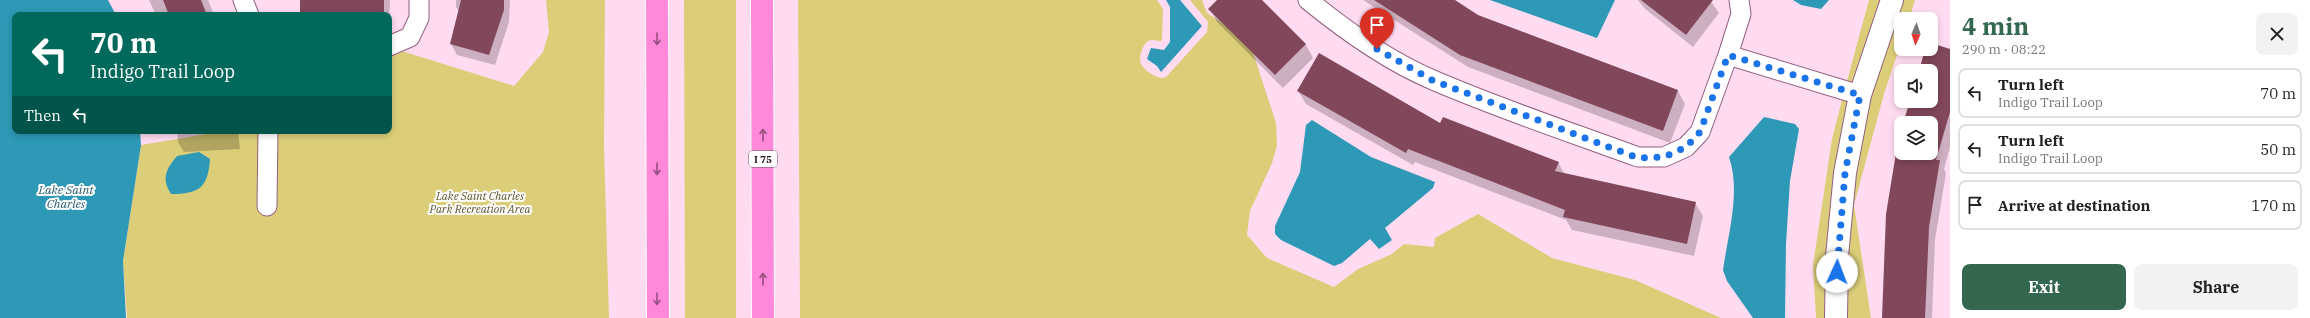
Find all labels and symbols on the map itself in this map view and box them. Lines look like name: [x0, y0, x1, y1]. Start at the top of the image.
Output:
pin: [1360, 8, 1394, 49]
north arrow: [1894, 12, 1938, 56]
one-way arrow: [653, 32, 661, 45]
one-way arrow: [759, 129, 767, 142]
road number: I 75: [749, 151, 777, 167]
one-way arrow: [653, 162, 661, 175]
water label: Lake Saint Charles: [37, 182, 94, 211]
park label: Lake Saint Charles Park Recreation Area: [429, 189, 530, 216]
position arrow: [1816, 251, 1858, 293]
one-way arrow: [759, 273, 767, 286]
one-way arrow: [653, 292, 661, 305]

